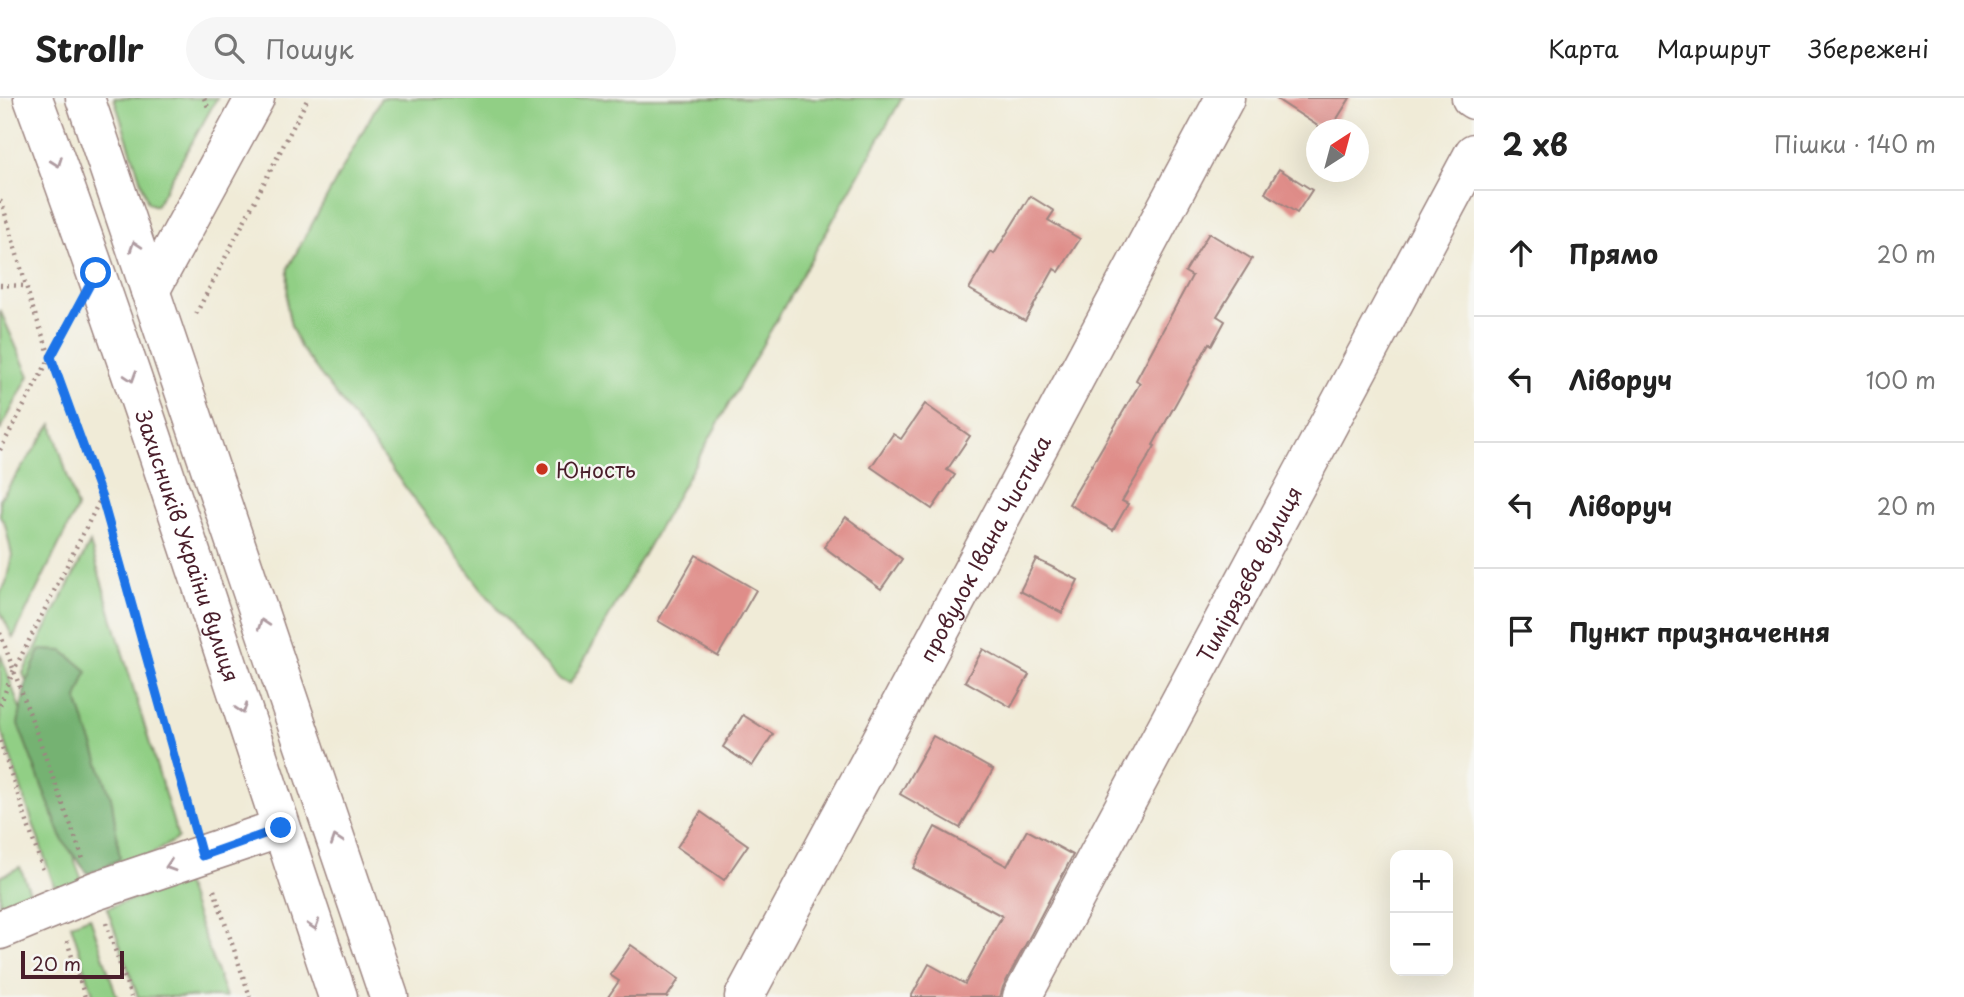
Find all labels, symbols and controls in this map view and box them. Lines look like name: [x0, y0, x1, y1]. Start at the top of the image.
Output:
search box: [186, 17, 676, 80]
text: Strollr: [35, 23, 144, 73]
icon: search: [210, 29, 248, 67]
text: Пошук: [266, 29, 354, 68]
text: Карта: [1548, 30, 1619, 66]
text: Маршрут: [1657, 30, 1770, 66]
text: Збережені: [1808, 30, 1929, 66]
north arrow: [1306, 119, 1369, 182]
text: 2 хв: [1502, 121, 1568, 166]
text: Пішки · 140 m: [1774, 126, 1936, 161]
one-way arrow: [49, 156, 63, 168]
icon: ahead: [1502, 234, 1540, 272]
text: Прямо: [1569, 234, 1658, 273]
text: 20 m: [1877, 236, 1936, 271]
one-way arrow: [129, 240, 143, 253]
route start: [80, 257, 111, 288]
icon: left: [1502, 360, 1540, 398]
text: Ліворуч: [1569, 360, 1672, 399]
text: 100 m: [1866, 362, 1936, 397]
one-way arrow: [123, 370, 137, 383]
street label: Захисників України вулиця: [128, 406, 249, 686]
street label: провулок Івана Чистика: [910, 428, 1058, 667]
place label: Юность: [556, 453, 636, 485]
marker: Юность: [534, 461, 550, 477]
street label: Тимірязєва вулиця: [1188, 480, 1309, 668]
icon: left: [1502, 486, 1540, 524]
text: Ліворуч: [1569, 486, 1672, 525]
text: 20 m: [1877, 488, 1936, 523]
icon: arrive: [1502, 612, 1540, 650]
text: Пункт призначення: [1569, 612, 1830, 651]
one-way arrow: [257, 618, 271, 631]
one-way arrow: [233, 703, 248, 715]
route end: [265, 812, 296, 843]
one-way arrow: [330, 834, 344, 846]
map controls: [1390, 850, 1453, 976]
button: +: [1390, 850, 1453, 913]
one-way arrow: [165, 858, 177, 873]
button: −: [1390, 913, 1453, 976]
one-way arrow: [305, 919, 320, 931]
scale bar: [21, 948, 124, 980]
text: 20 m: [32, 949, 81, 977]

